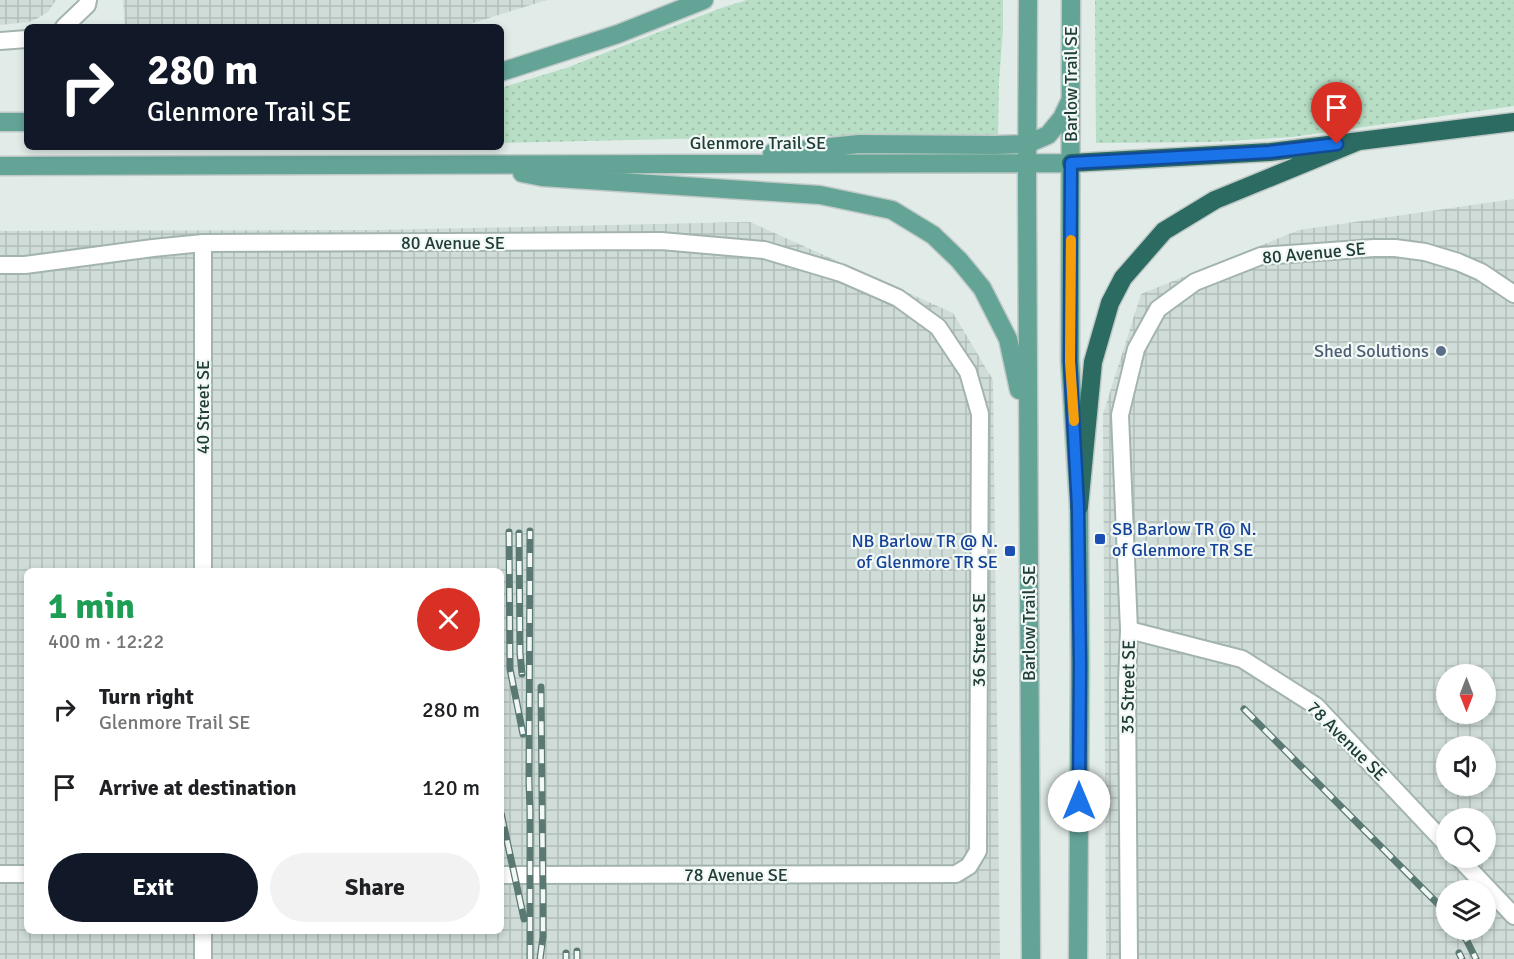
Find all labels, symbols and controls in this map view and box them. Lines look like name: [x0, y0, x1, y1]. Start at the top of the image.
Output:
street label: Barlow Trail SE: [1060, 26, 1082, 142]
text: 280 m: [147, 45, 258, 96]
icon: right: [48, 48, 126, 126]
pin: [1311, 82, 1362, 144]
icon: arrive: [1320, 91, 1353, 124]
text: Glenmore Trail SE: [147, 96, 352, 129]
street label: Glenmore Trail SE: [690, 132, 826, 154]
street label: 80 Avenue SE: [401, 232, 505, 254]
street label: 80 Avenue SE: [1261, 238, 1367, 268]
place label: Shed Solutions: [1314, 340, 1429, 362]
marker: Shed Solutions: [1434, 344, 1448, 358]
street label: 40 Street SE: [192, 360, 214, 454]
place label: SB Barlow TR @ N. of Glenmore TR SE: [1112, 518, 1256, 561]
place label: NB Barlow TR @ N. of Glenmore TR SE: [851, 530, 998, 573]
marker: SB Barlow TR @ N. of Glenmore TR SE: [1093, 532, 1107, 546]
marker: NB Barlow TR @ N. of Glenmore TR SE: [1003, 544, 1017, 558]
street label: Barlow Trail SE: [1018, 565, 1040, 681]
text: 1 min: [48, 584, 135, 629]
button: close: [417, 588, 480, 651]
street label: 36 Street SE: [968, 593, 990, 687]
text: 400 m · 12:22: [48, 629, 164, 654]
street label: 35 Street SE: [1116, 640, 1140, 734]
north arrow: [1436, 664, 1496, 724]
map controls: [1436, 664, 1496, 940]
text: Turn right: [99, 683, 194, 710]
icon: right: [48, 693, 81, 726]
text: 280 m: [422, 696, 480, 723]
street label: 78 Avenue SE: [1303, 697, 1391, 785]
text: Glenmore Trail SE: [99, 710, 251, 735]
button: sound: [1436, 736, 1496, 796]
position arrow: [1047, 769, 1111, 833]
icon: arrive: [48, 771, 81, 804]
text: Arrive at destination: [99, 774, 296, 801]
text: 120 m: [422, 774, 480, 801]
button: search: [1436, 808, 1496, 868]
button: Exit: [48, 853, 258, 922]
button: Share: [270, 853, 480, 922]
street label: 78 Avenue SE: [684, 864, 788, 886]
button: layers: [1436, 880, 1496, 940]

